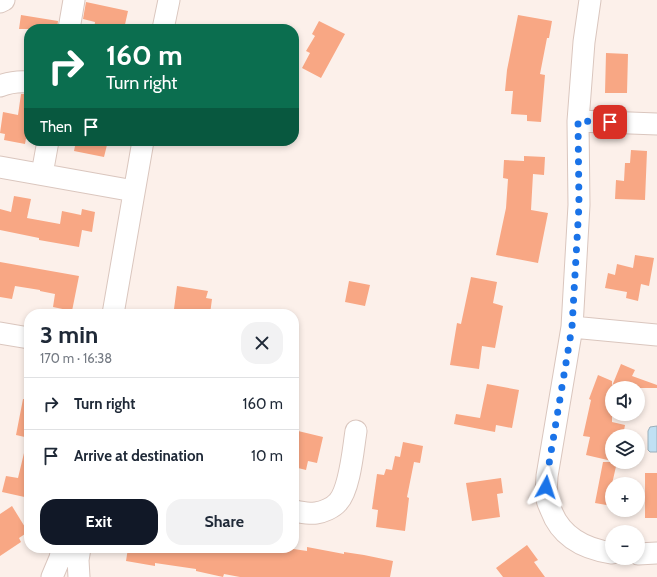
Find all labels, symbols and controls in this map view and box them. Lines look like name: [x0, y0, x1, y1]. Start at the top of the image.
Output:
text: 160 m: [106, 38, 182, 72]
icon: right: [40, 40, 92, 92]
text: Turn right: [106, 72, 177, 94]
pin: [593, 105, 627, 139]
icon: arrive: [599, 111, 621, 133]
icon: arrive: [80, 116, 102, 138]
text: Then: [40, 118, 72, 136]
text: 3 min: [40, 320, 98, 349]
button: close: [241, 322, 283, 364]
text: 170 m · 16:38: [40, 350, 112, 366]
map controls: [605, 381, 645, 565]
button: sound: [605, 381, 645, 421]
icon: right: [40, 393, 62, 415]
text: Turn right: [74, 395, 135, 413]
text: 160 m: [243, 395, 283, 413]
button: layers: [605, 429, 645, 469]
icon: arrive: [40, 445, 62, 467]
text: Arrive at destination: [74, 447, 204, 465]
text: 10 m: [251, 447, 283, 465]
position arrow: [525, 466, 567, 508]
button: +: [605, 477, 645, 517]
button: Exit: [40, 499, 158, 545]
button: Share: [166, 499, 283, 545]
button: −: [605, 525, 645, 565]

